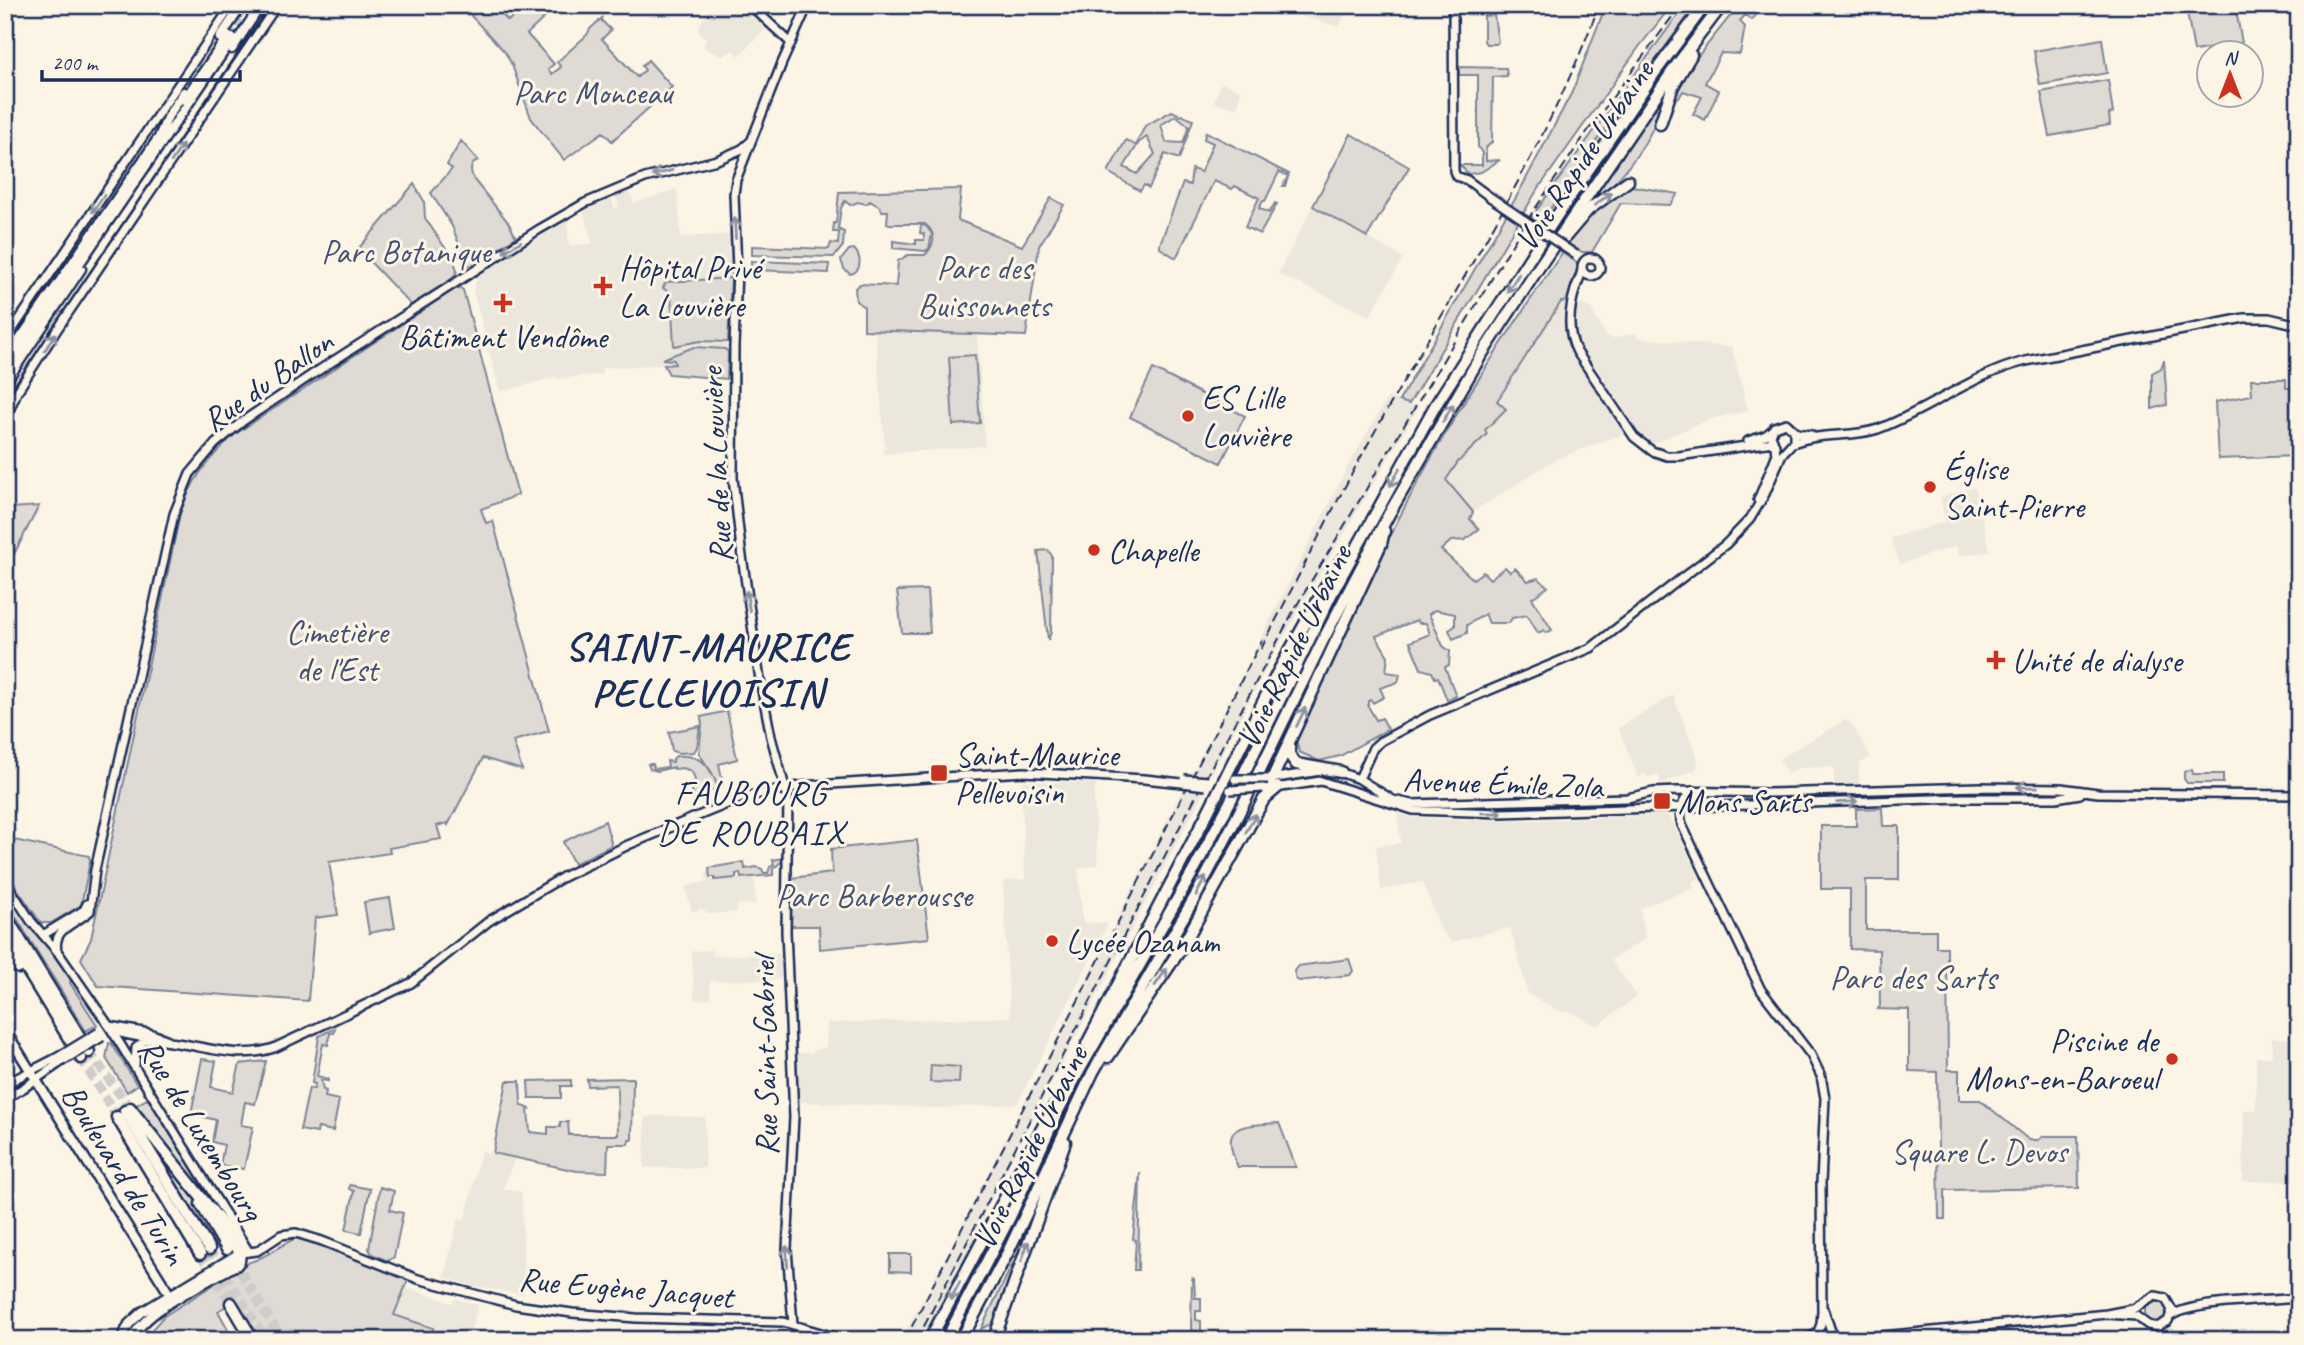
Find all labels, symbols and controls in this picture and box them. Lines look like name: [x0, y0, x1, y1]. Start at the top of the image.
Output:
scale bar: [42, 38, 240, 82]
north arrow: [2196, 38, 2266, 108]
text: N: [2224, 46, 2239, 70]
text: 200 m: [52, 50, 99, 76]
street label: Voie Rapide Urbaine: [1505, 50, 1664, 259]
park label: Parc Monceau: [513, 72, 674, 114]
one-way arrow: [169, 144, 184, 163]
one-way arrow: [651, 167, 674, 180]
one-way arrow: [1593, 192, 1612, 206]
one-way arrow: [91, 194, 105, 214]
one-way arrow: [729, 217, 742, 240]
park label: Parc Botanique: [321, 231, 493, 273]
one-way arrow: [502, 240, 522, 254]
place label: Hôpital Privé La Louvière: [619, 247, 766, 327]
park label: Parc des Buissonnets: [918, 247, 1053, 327]
one-way arrow: [1505, 272, 1519, 292]
marker: Hôpital Privé La Louvière: [593, 276, 613, 296]
marker: Bâtiment Vendôme: [493, 293, 513, 313]
place label: Bâtiment Vendôme: [399, 316, 609, 358]
street label: Rue du Ballon: [194, 320, 342, 441]
one-way arrow: [43, 332, 57, 352]
street label: Rue de la Louvière: [690, 364, 742, 564]
place label: ES Lille Louvière: [1202, 377, 1293, 457]
one-way arrow: [1441, 403, 1455, 423]
marker: ES Lille Louvière: [1180, 408, 1196, 424]
place label: Église Saint-Pierre: [1944, 448, 2086, 528]
one-way arrow: [1388, 467, 1402, 487]
marker: Église Saint-Pierre: [1922, 479, 1938, 495]
place label: Chapelle: [1108, 530, 1201, 572]
street label: Voie Rapide Urbaine: [1227, 536, 1362, 755]
marker: Chapelle: [1086, 542, 1102, 558]
one-way arrow: [741, 590, 754, 613]
park label: Cimetière de l'Est: [286, 611, 390, 691]
district label: SAINT-MAURICE PELLEVOISIN: [565, 622, 855, 718]
place label: Unité de dialyse: [2012, 640, 2184, 682]
marker: Unité de dialyse: [1986, 650, 2006, 670]
one-way arrow: [1295, 707, 1308, 728]
place label: Saint-Maurice Pellevoisin: [955, 734, 1121, 814]
street label: Avenue Émile Zola: [1402, 759, 1606, 808]
marker: Saint-Maurice Pellevoisin: [929, 763, 949, 783]
district label: FAUBOURG DE ROUBAIX: [657, 770, 849, 855]
place label: Mons Sarts: [1678, 781, 1814, 823]
one-way arrow: [2016, 781, 2039, 794]
marker: Mons Sarts: [1652, 791, 1672, 811]
one-way arrow: [1836, 795, 1859, 808]
one-way arrow: [1480, 806, 1503, 820]
one-way arrow: [1245, 813, 1258, 834]
park label: Parc Barberousse: [776, 875, 974, 917]
one-way arrow: [1195, 876, 1208, 897]
place label: Lycée Ozanam: [1066, 921, 1221, 963]
marker: Lycée Ozanam: [1044, 933, 1060, 949]
street label: Rue Saint-Gabriel: [742, 951, 788, 1156]
park label: Parc des Sarts: [1830, 957, 1999, 999]
one-way arrow: [1154, 968, 1169, 987]
place label: Piscine de Mons-en-Baroeul: [1966, 1020, 2163, 1100]
street label: Rue de Luxembourg: [129, 1031, 275, 1230]
street label: Voie Rapide Urbaine: [963, 1037, 1098, 1256]
marker: Piscine de Mons-en-Baroeul: [2164, 1051, 2180, 1067]
street label: Boulevard de Turin: [52, 1077, 197, 1273]
park label: Square L. Devos: [1891, 1131, 2070, 1173]
one-way arrow: [1020, 1241, 1032, 1263]
one-way arrow: [781, 1244, 794, 1267]
street label: Rue Eugène Jacquet: [517, 1258, 738, 1319]
one-way arrow: [948, 1281, 962, 1301]

